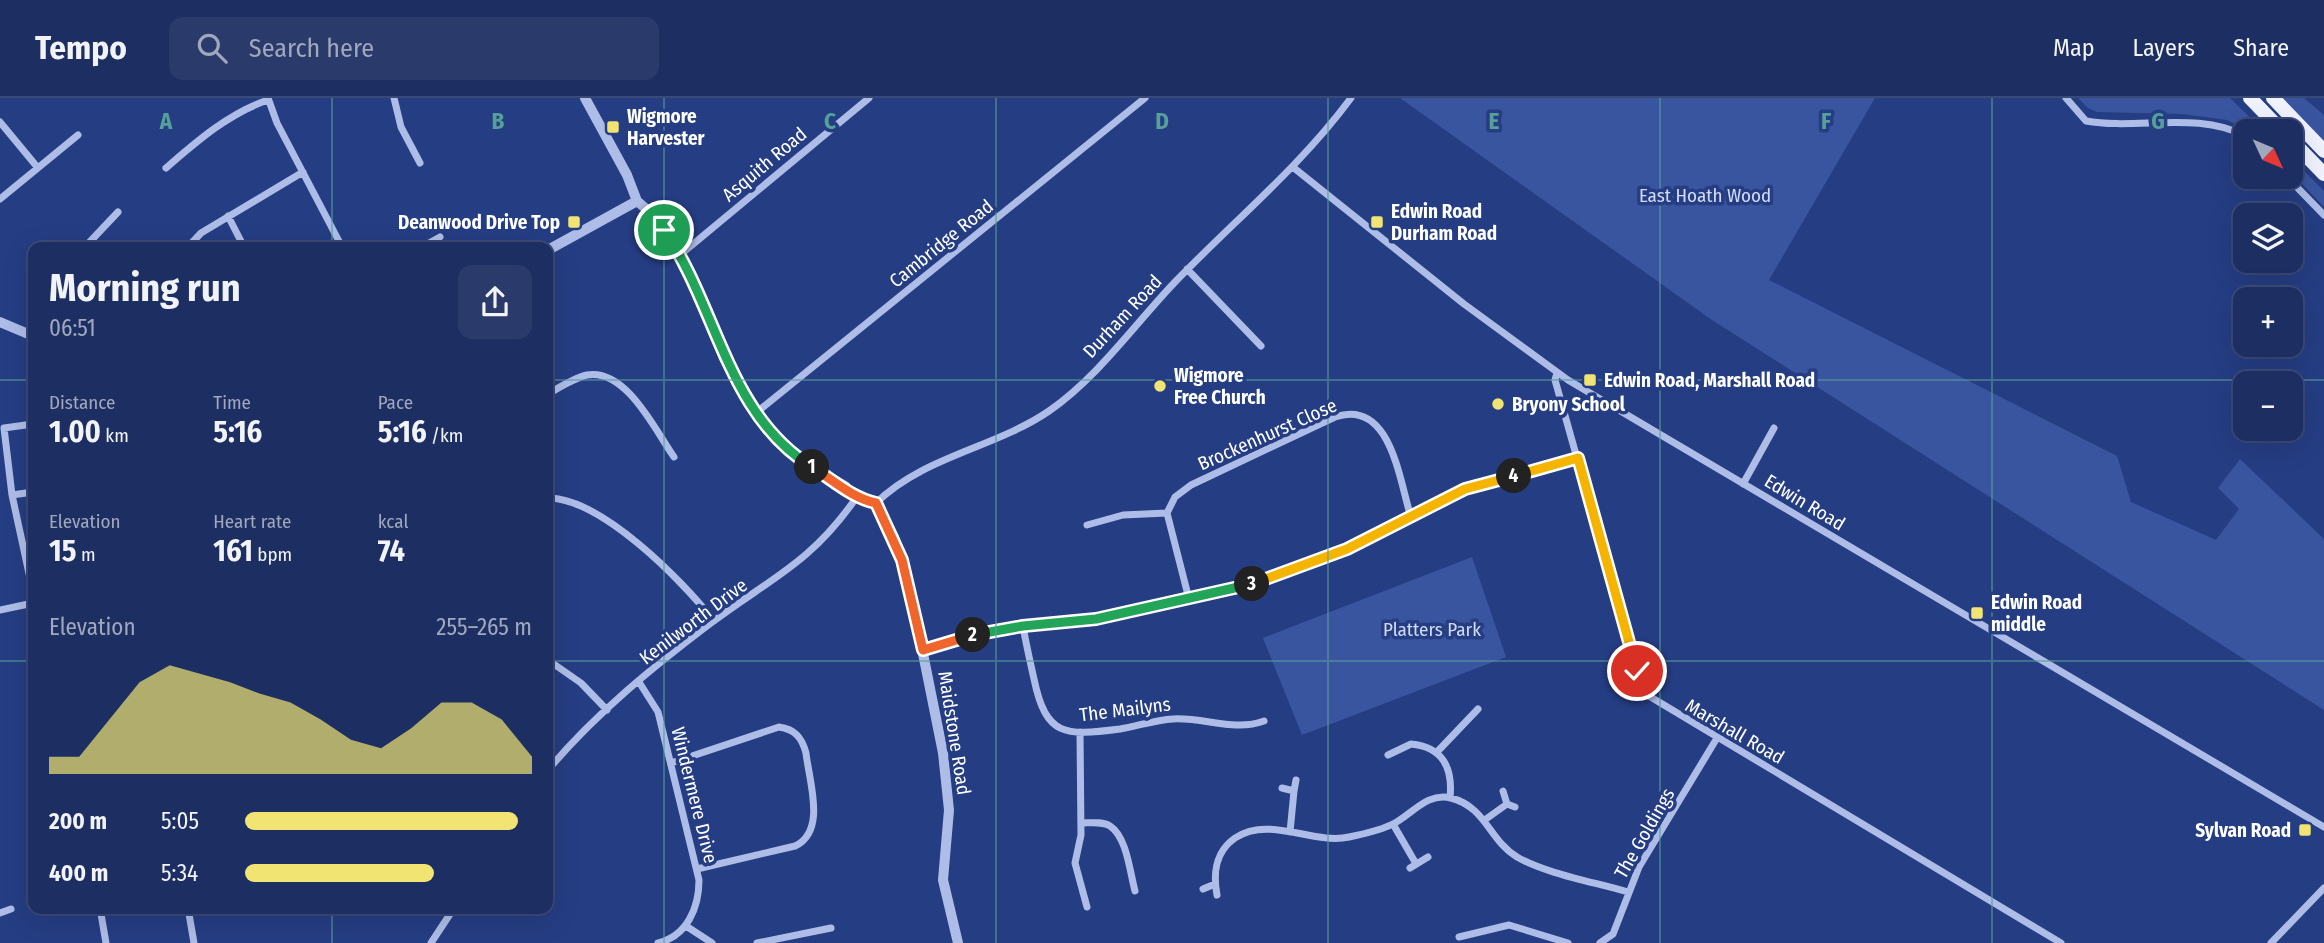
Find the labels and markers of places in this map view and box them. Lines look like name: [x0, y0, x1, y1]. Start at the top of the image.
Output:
place label: Wigmore Harvester: [627, 105, 706, 150]
marker: Wigmore Harvester: [605, 119, 621, 135]
pin: [634, 200, 694, 260]
place label: Edwin Road Durham Road: [1391, 200, 1497, 245]
place label: Deanwood Drive Top: [398, 211, 560, 234]
marker: Deanwood Drive Top: [566, 214, 582, 230]
marker: Edwin Road Durham Road: [1369, 214, 1385, 230]
place label: Wigmore Free Church: [1174, 364, 1266, 409]
place label: Edwin Road, Marshall Road: [1604, 369, 1815, 392]
marker: Edwin Road, Marshall Road: [1582, 372, 1598, 388]
marker: Wigmore Free Church: [1152, 378, 1168, 394]
place label: Bryony School: [1512, 393, 1626, 416]
marker: Bryony School: [1490, 396, 1506, 412]
pin: 1: [794, 450, 830, 484]
pin: 4: [1496, 458, 1532, 494]
pin: 3: [1234, 566, 1270, 602]
place label: Edwin Road middle: [1991, 591, 2082, 636]
marker: Edwin Road middle: [1969, 605, 1985, 621]
pin: 2: [956, 618, 990, 652]
pin: [1607, 641, 1667, 701]
place label: Sylvan Road: [2195, 819, 2291, 842]
marker: Sylvan Road: [2297, 822, 2313, 838]

